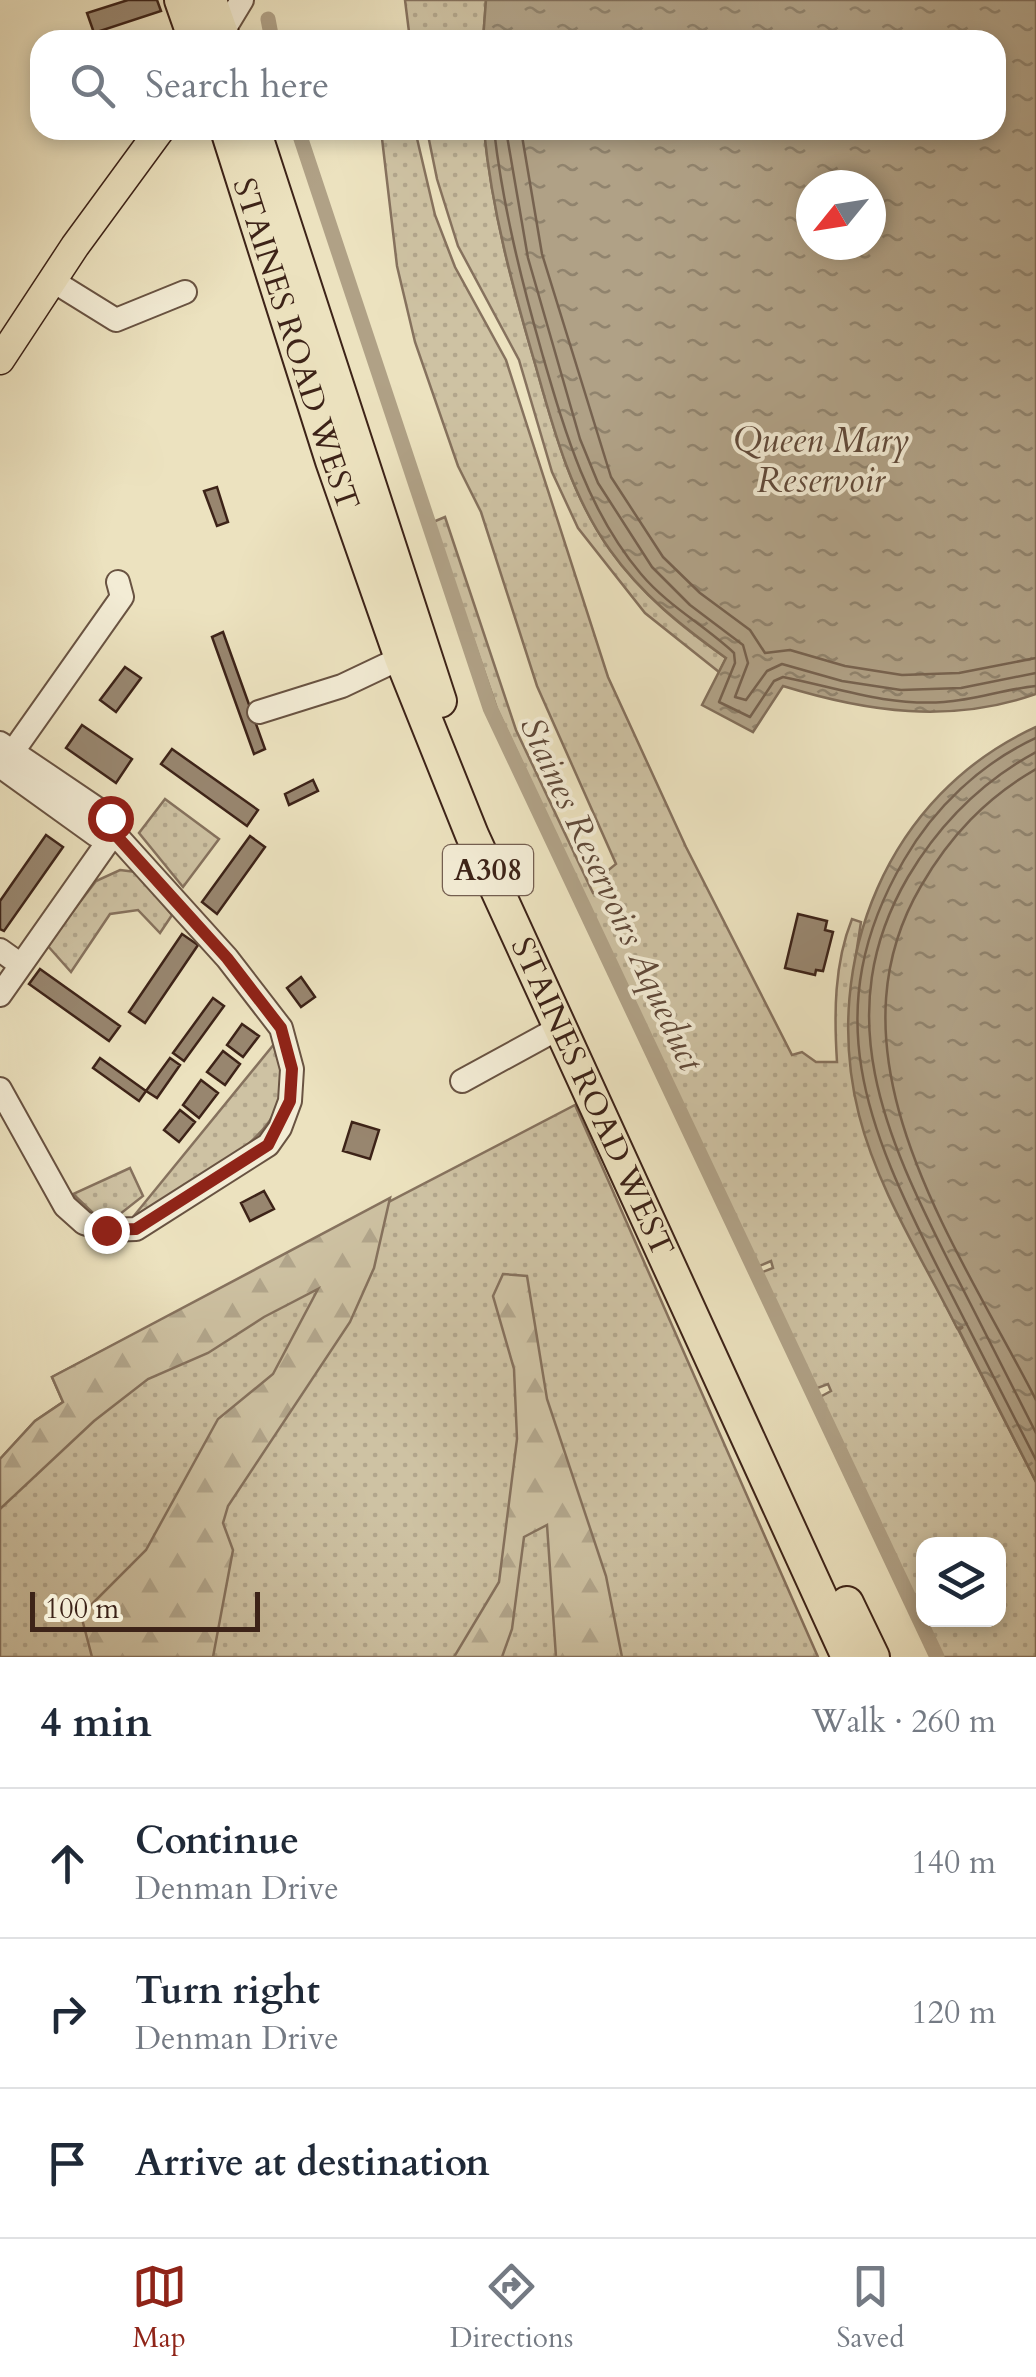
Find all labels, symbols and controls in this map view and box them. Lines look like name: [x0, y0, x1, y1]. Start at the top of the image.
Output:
search box: [30, 30, 1006, 140]
icon: search: [65, 58, 120, 113]
text: Search here: [145, 59, 329, 111]
north arrow: [796, 170, 886, 260]
street label: STAINES ROAD WEST: [222, 173, 370, 516]
water label: Queen Mary Reservoir: [733, 417, 909, 505]
water label: Staines Reservoirs Aqueduct: [508, 709, 715, 1080]
route start: [88, 796, 134, 842]
road number: A308: [443, 845, 533, 895]
street label: STAINES ROAD WEST: [500, 930, 684, 1264]
route end: [84, 1208, 130, 1254]
map controls: [916, 1537, 1006, 1627]
button: layers: [916, 1537, 1006, 1627]
scale bar: [30, 1587, 260, 1632]
text: 100 m: [45, 1590, 119, 1628]
text: 4 min: [40, 1694, 152, 1751]
text: Walk · 260 m: [811, 1700, 996, 1744]
text: Continue: [135, 1815, 299, 1867]
icon: ahead: [40, 1836, 95, 1891]
text: 140 m: [911, 1841, 996, 1885]
text: Denman Drive: [135, 1867, 339, 1911]
text: Turn right: [135, 1965, 320, 2017]
icon: right: [40, 1986, 95, 2041]
text: 120 m: [911, 1991, 996, 2035]
text: Denman Drive: [135, 2017, 339, 2061]
icon: arrive: [40, 2136, 95, 2191]
text: Arrive at destination: [135, 2137, 490, 2189]
tab: Map: [132, 2259, 187, 2357]
tab: Directions: [450, 2259, 573, 2357]
tab: Saved: [836, 2259, 904, 2357]

